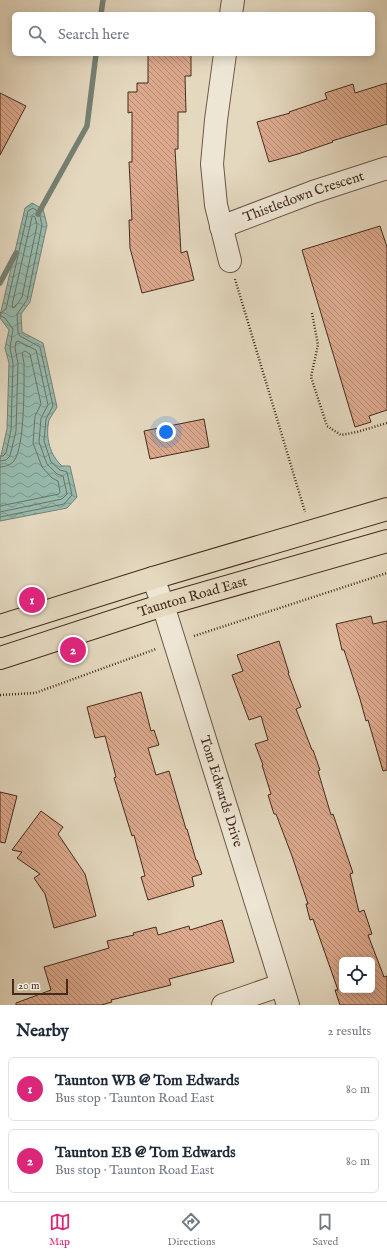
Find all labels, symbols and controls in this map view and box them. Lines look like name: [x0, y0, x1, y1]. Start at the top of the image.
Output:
search box: [12, 12, 375, 56]
icon: search: [26, 23, 48, 45]
text: Search here: [58, 25, 129, 44]
street label: Thistledown Crescent: [241, 167, 367, 227]
your location: [156, 422, 176, 442]
street label: Taunton Road East: [136, 572, 249, 622]
pin: 1: [19, 585, 45, 615]
pin: 2: [60, 635, 86, 665]
street label: Tom Edwards Drive: [195, 733, 247, 850]
map controls: [339, 957, 375, 993]
button: locate: [339, 957, 375, 993]
scale bar: [12, 977, 68, 996]
text: 20 m: [18, 979, 39, 993]
text: Nearby: [16, 1021, 69, 1042]
text: 2 results: [327, 1023, 371, 1040]
text: Taunton WB @ Tom Edwards: [55, 1071, 239, 1090]
text: 1: [28, 1081, 32, 1098]
text: 80 m: [346, 1081, 370, 1098]
text: Bus stop · Taunton Road East: [55, 1090, 214, 1107]
text: Taunton EB @ Tom Edwards: [55, 1143, 235, 1162]
text: 2: [27, 1153, 33, 1170]
text: 80 m: [346, 1153, 370, 1170]
text: Bus stop · Taunton Road East: [55, 1162, 214, 1179]
tab: Map: [49, 1211, 71, 1249]
tab: Directions: [168, 1211, 215, 1249]
tab: Saved: [312, 1211, 338, 1249]

